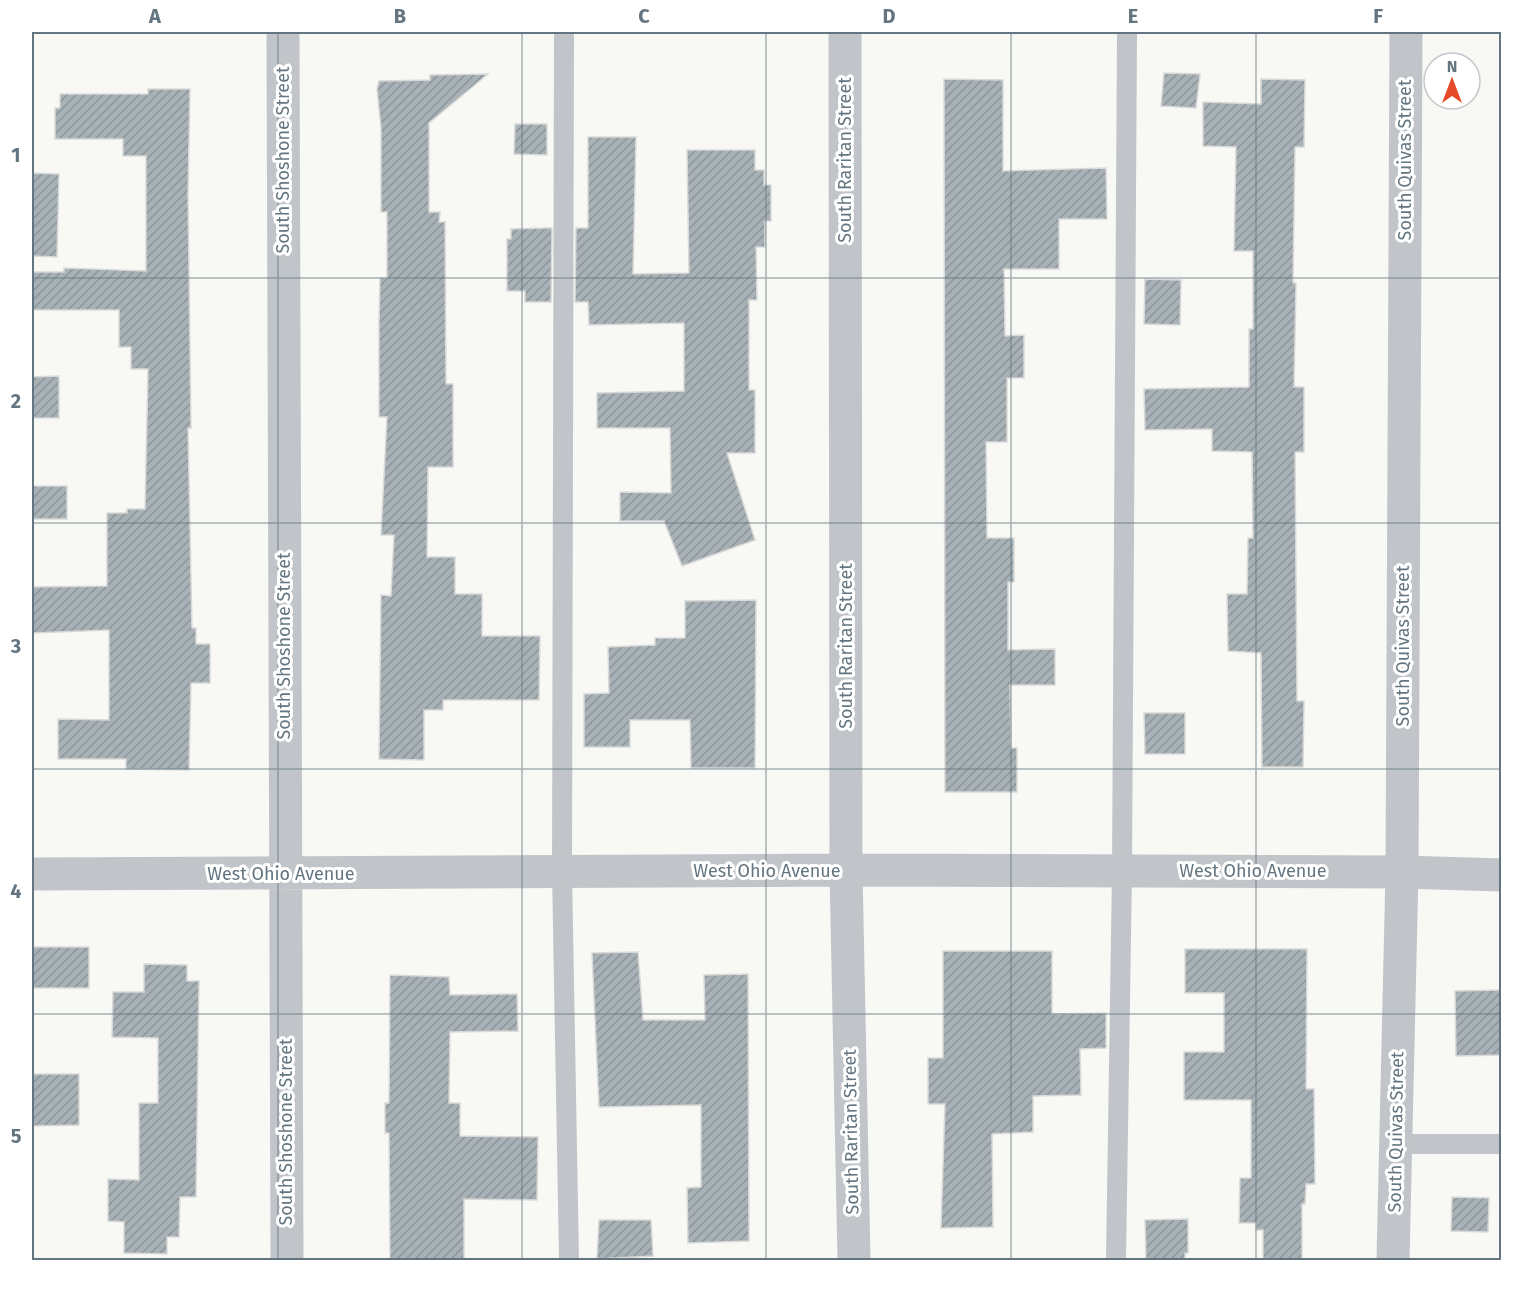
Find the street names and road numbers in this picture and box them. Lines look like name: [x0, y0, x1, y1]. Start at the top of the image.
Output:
street label: South Shoshone Street: [272, 66, 294, 253]
street label: South Raritan Street: [834, 77, 856, 243]
street label: South Quivas Street: [1394, 79, 1416, 240]
street label: South Shoshone Street: [273, 552, 295, 739]
street label: South Raritan Street: [835, 563, 857, 729]
street label: South Quivas Street: [1392, 565, 1414, 726]
street label: West Ohio Avenue: [693, 860, 841, 882]
street label: West Ohio Avenue: [1179, 860, 1327, 882]
street label: West Ohio Avenue: [207, 863, 355, 885]
street label: South Shoshone Street: [275, 1038, 297, 1225]
street label: South Raritan Street: [839, 1049, 863, 1215]
street label: South Quivas Street: [1384, 1051, 1408, 1213]

